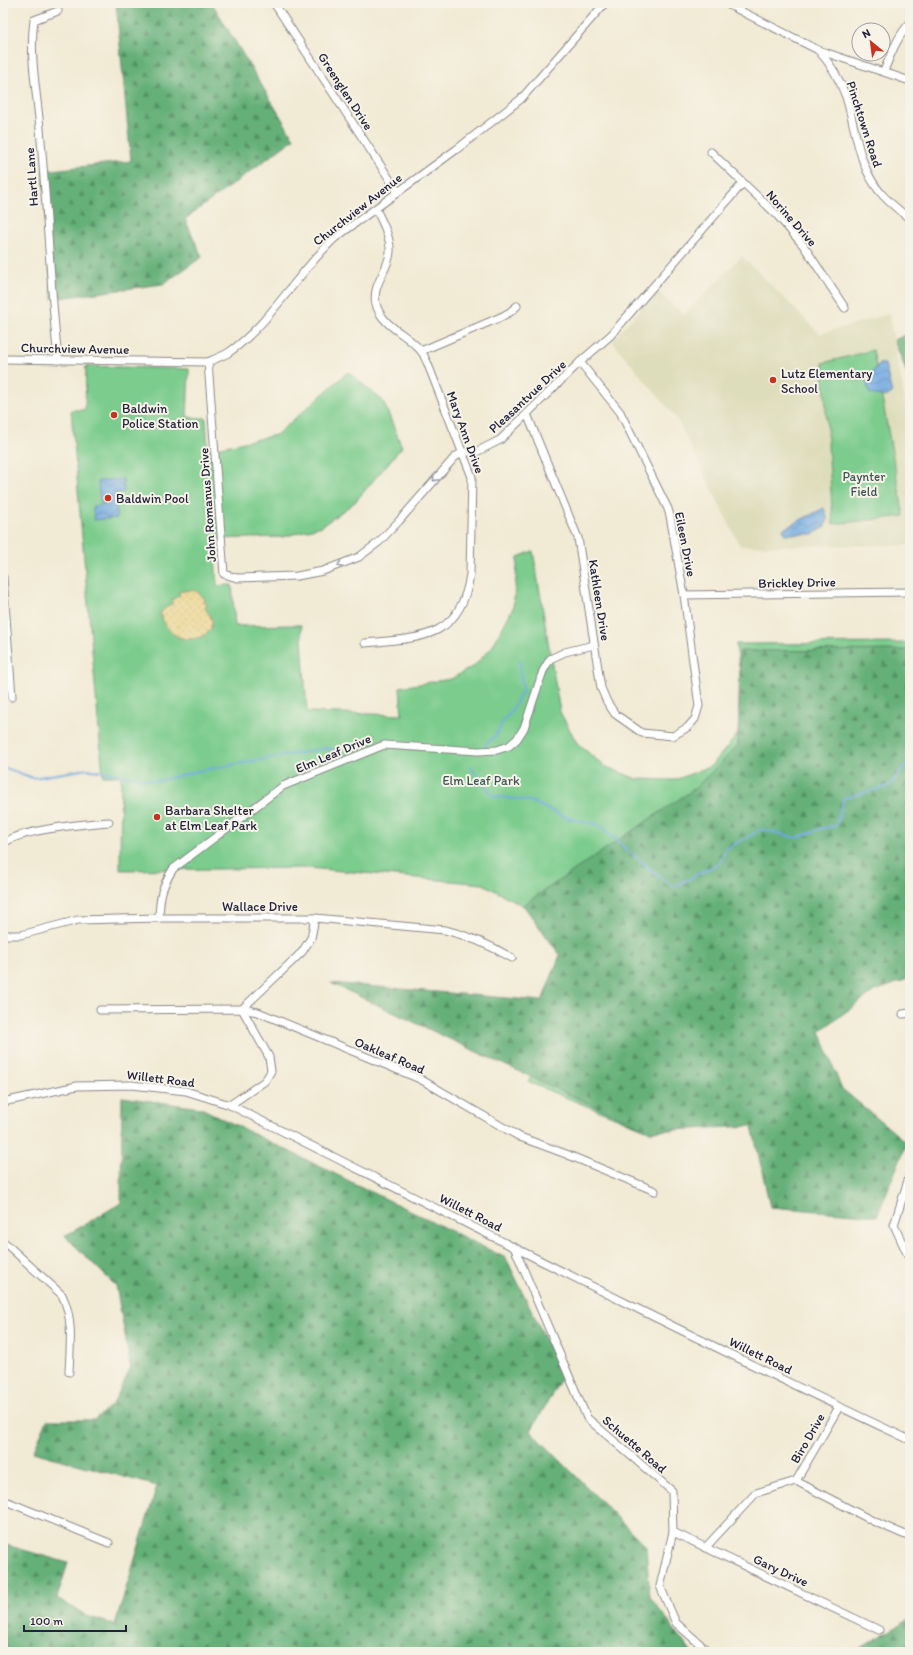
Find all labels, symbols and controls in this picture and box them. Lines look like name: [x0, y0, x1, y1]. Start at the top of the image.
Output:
north arrow: [851, 22, 891, 62]
text: N: [860, 26, 873, 41]
street label: Greenglen Drive: [315, 50, 376, 133]
street label: Pinchtown Road: [843, 79, 886, 169]
street label: Hartl Lane: [22, 147, 41, 207]
street label: Churchview Avenue: [310, 170, 405, 249]
street label: Norine Drive: [763, 187, 820, 249]
street label: Churchview Avenue: [21, 340, 129, 357]
street label: Pleasantvue Drive: [486, 357, 569, 436]
place label: Lutz Elementary School: [781, 366, 872, 396]
marker: Lutz Elementary School: [768, 375, 778, 385]
street label: Mary Ann Drive: [444, 389, 487, 475]
place label: Baldwin Police Station: [122, 401, 199, 431]
marker: Baldwin Police Station: [109, 410, 119, 420]
street label: John Romanus Drive: [196, 447, 219, 563]
park label: Paynter Field: [843, 469, 886, 499]
one-way arrow: [433, 475, 440, 482]
place label: Baldwin Pool: [116, 491, 189, 506]
marker: Baldwin Pool: [103, 493, 113, 503]
street label: Eileen Drive: [672, 510, 699, 578]
street label: Kathleen Drive: [586, 558, 613, 642]
one-way arrow: [336, 560, 343, 568]
street label: Brickley Drive: [758, 574, 836, 591]
street label: Elm Leaf Drive: [293, 731, 373, 776]
park label: Elm Leaf Park: [442, 773, 520, 788]
place label: Barbara Shelter at Elm Leaf Park: [165, 803, 257, 833]
marker: Barbara Shelter at Elm Leaf Park: [152, 812, 162, 822]
street label: Wallace Drive: [222, 899, 298, 914]
street label: Oakleaf Road: [352, 1034, 427, 1077]
street label: Willett Road: [126, 1067, 196, 1090]
street label: Willett Road: [437, 1190, 505, 1235]
street label: Willett Road: [727, 1334, 795, 1377]
street label: Biro Drive: [787, 1411, 828, 1466]
street label: Schuette Road: [600, 1413, 670, 1476]
street label: Gary Drive: [751, 1551, 811, 1590]
scale bar: [24, 1607, 126, 1633]
text: 100 m: [30, 1614, 63, 1628]

